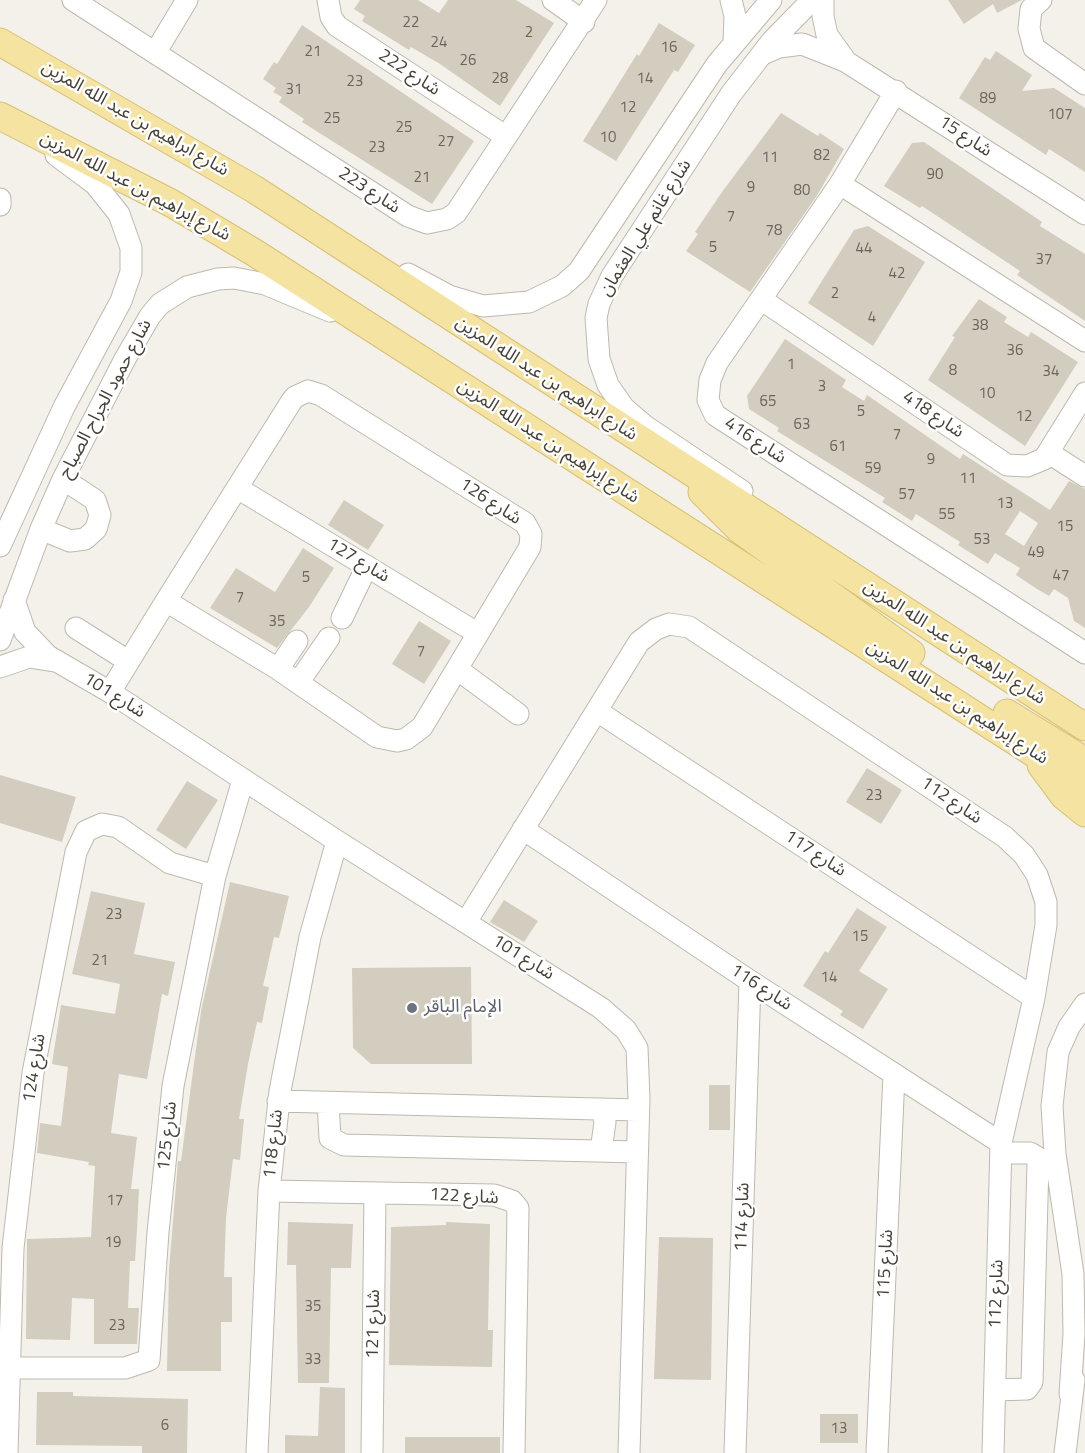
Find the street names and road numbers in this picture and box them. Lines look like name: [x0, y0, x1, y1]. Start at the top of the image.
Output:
street label: شارع 222: [374, 45, 444, 101]
street label: شارع ابراهيم بن عبد الله المزين: [38, 57, 232, 181]
street label: شارع 15: [934, 112, 996, 162]
street label: شارع إبراهيم بن عبد الله المزين: [36, 128, 234, 246]
street label: شارع غانم علي العثمان: [595, 156, 697, 300]
street label: شارع 223: [334, 163, 404, 219]
street label: شارع ابراهيم بن عبد الله المزين: [451, 312, 641, 446]
street label: شارع حمود الجراح الصباح: [55, 316, 157, 482]
street label: شارع إبراهيم بن عبد الله المزين: [453, 375, 643, 509]
street label: شارع 418: [898, 387, 968, 443]
street label: شارع 416: [720, 413, 790, 469]
street label: شارع 126: [455, 474, 525, 530]
street label: شارع 127: [323, 534, 393, 588]
street label: شارع ابراهيم بن عبد الله المزين: [859, 576, 1049, 710]
street label: شارع إبراهيم بن عبد الله المزين: [862, 636, 1052, 770]
street label: شارع 101: [79, 668, 149, 724]
street label: شارع 112: [916, 773, 986, 829]
street label: شارع 117: [780, 826, 850, 882]
street label: شارع 101: [488, 930, 558, 986]
street label: شارع 116: [726, 960, 796, 1016]
street label: شارع 124: [19, 1032, 51, 1104]
street label: شارع 125: [154, 1100, 182, 1172]
street label: شارع 118: [260, 1108, 288, 1180]
street label: شارع 114: [731, 1182, 755, 1252]
street label: شارع 122: [429, 1184, 499, 1210]
street label: شارع 115: [873, 1229, 899, 1299]
street label: شارع 112: [985, 1259, 1009, 1329]
street label: شارع 121: [363, 1289, 385, 1359]

